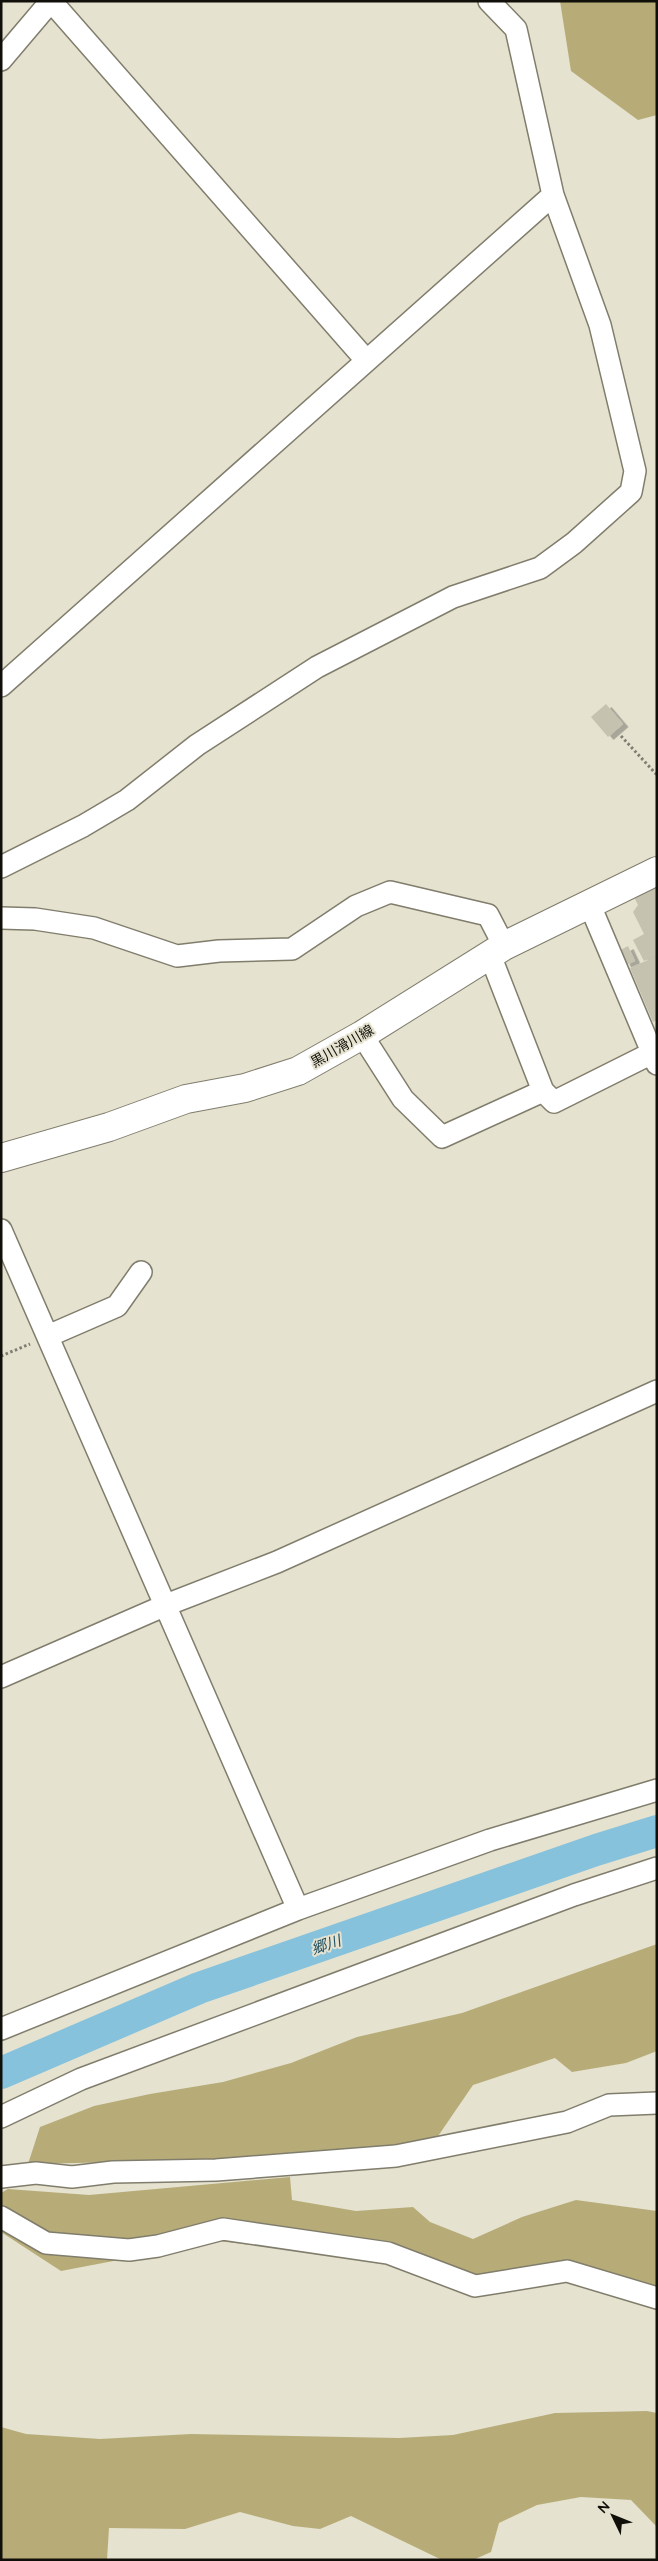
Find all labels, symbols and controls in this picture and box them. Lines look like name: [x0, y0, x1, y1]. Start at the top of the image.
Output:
street label: 黒川滑川線: [307, 1021, 377, 1071]
water label: 郷川: [309, 1930, 345, 1958]
north arrow: [588, 2491, 638, 2541]
text: N: [593, 2497, 614, 2517]

